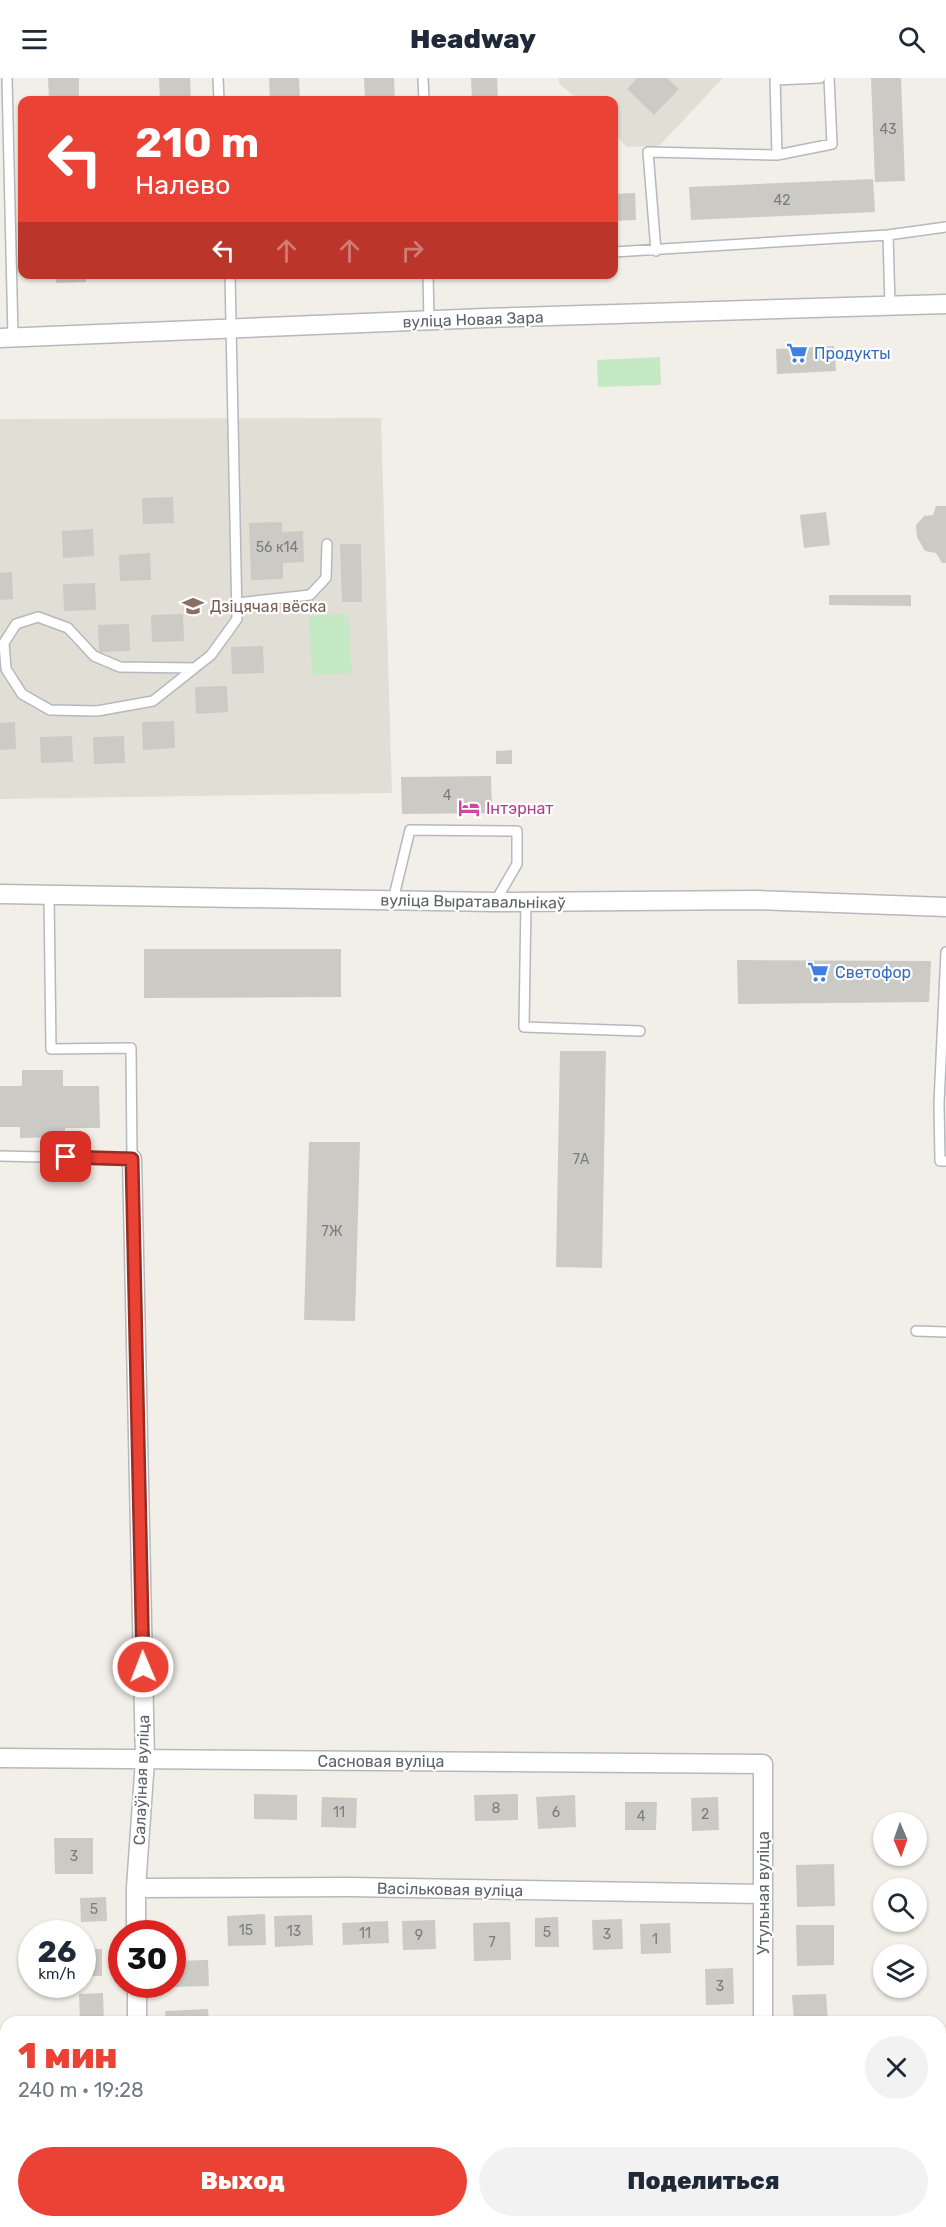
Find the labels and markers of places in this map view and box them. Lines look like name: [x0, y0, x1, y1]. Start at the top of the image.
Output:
supermarket icon: Продукты: [785, 341, 809, 365]
place label: Продукты: [814, 344, 891, 363]
school or university icon: Дзіцячая вёска: [181, 594, 205, 618]
place label: Дзіцячая вёска: [210, 597, 326, 616]
hotel icon: Інтэрнат: [457, 796, 481, 820]
place label: Інтэрнат: [486, 799, 553, 818]
supermarket icon: Светофор: [806, 960, 830, 984]
place label: Светофор: [835, 963, 911, 982]
pin: [40, 1131, 91, 1182]

